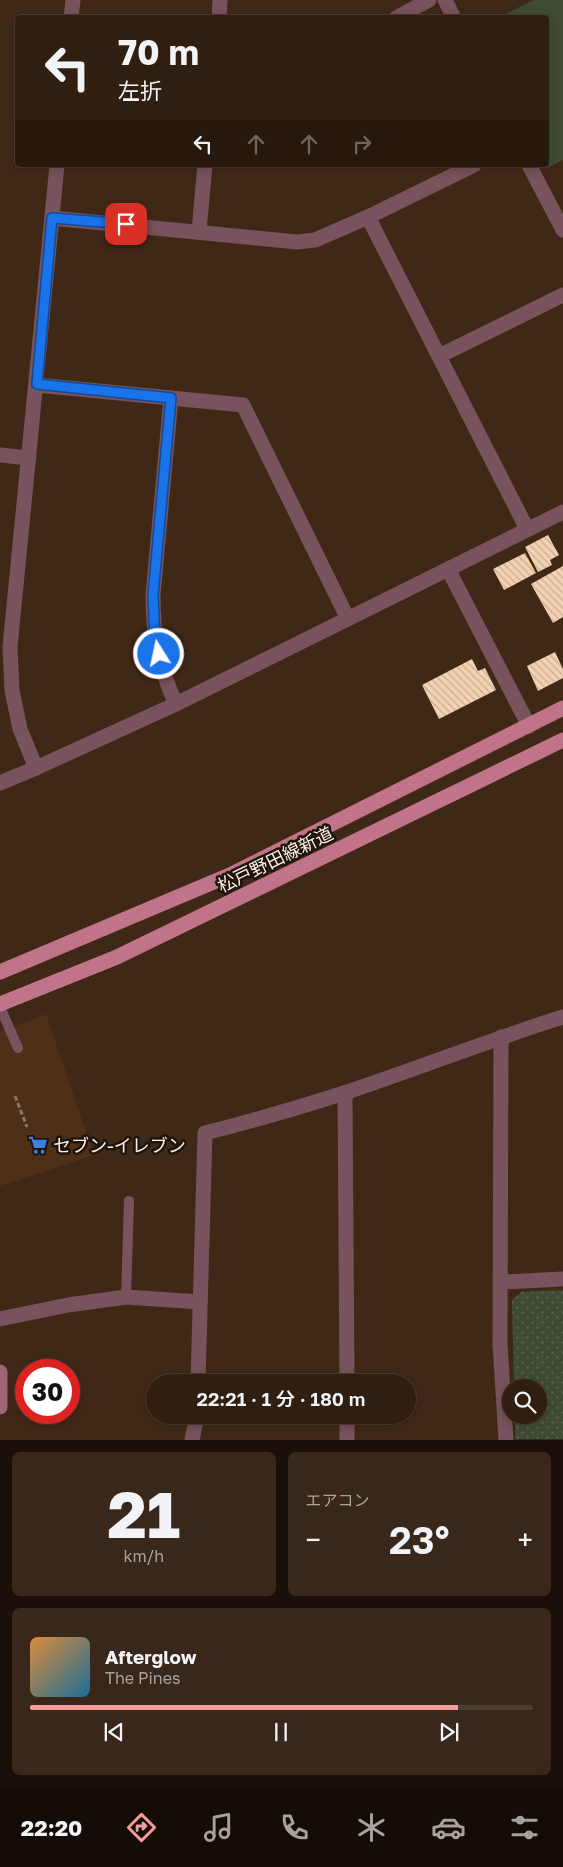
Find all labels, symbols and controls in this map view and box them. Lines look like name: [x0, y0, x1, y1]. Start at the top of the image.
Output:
text: 70 m: [118, 31, 199, 73]
icon: left: [35, 35, 100, 100]
text: 左折: [118, 77, 162, 104]
icon: left: [189, 130, 217, 158]
icon: ahead: [242, 130, 270, 158]
icon: ahead: [295, 130, 323, 158]
icon: right: [348, 130, 376, 158]
pin: [105, 203, 147, 245]
icon: arrive: [112, 210, 140, 238]
position arrow: [132, 627, 184, 679]
street label: 松戸野田線新道: [214, 821, 336, 897]
supermarket icon: セブン-イレブン: [27, 1134, 49, 1156]
place label: セブン-イレブン: [53, 1134, 186, 1156]
speed limit sign: 30: [15, 1359, 80, 1424]
map controls: [502, 1379, 547, 1424]
button: search: [502, 1379, 547, 1424]
text: 22:21 · 1 分 · 180 m: [197, 1387, 365, 1410]
text: 21: [107, 1474, 180, 1552]
text: エアコン: [306, 1490, 370, 1510]
text: 23°: [389, 1517, 450, 1562]
text: −: [306, 1523, 321, 1556]
text: +: [518, 1523, 533, 1556]
text: km/h: [123, 1546, 164, 1566]
text: Afterglow: [105, 1645, 196, 1668]
text: The Pines: [105, 1668, 180, 1688]
icon: previous: [100, 1718, 128, 1746]
icon: pause: [267, 1718, 295, 1746]
icon: next: [435, 1718, 463, 1746]
icon: directions: [124, 1810, 159, 1845]
icon: music: [201, 1810, 236, 1845]
icon: phone: [277, 1810, 312, 1845]
icon: climate: [354, 1810, 389, 1845]
icon: car: [431, 1810, 466, 1845]
icon: filters: [507, 1810, 542, 1845]
text: 22:20: [21, 1814, 82, 1841]

